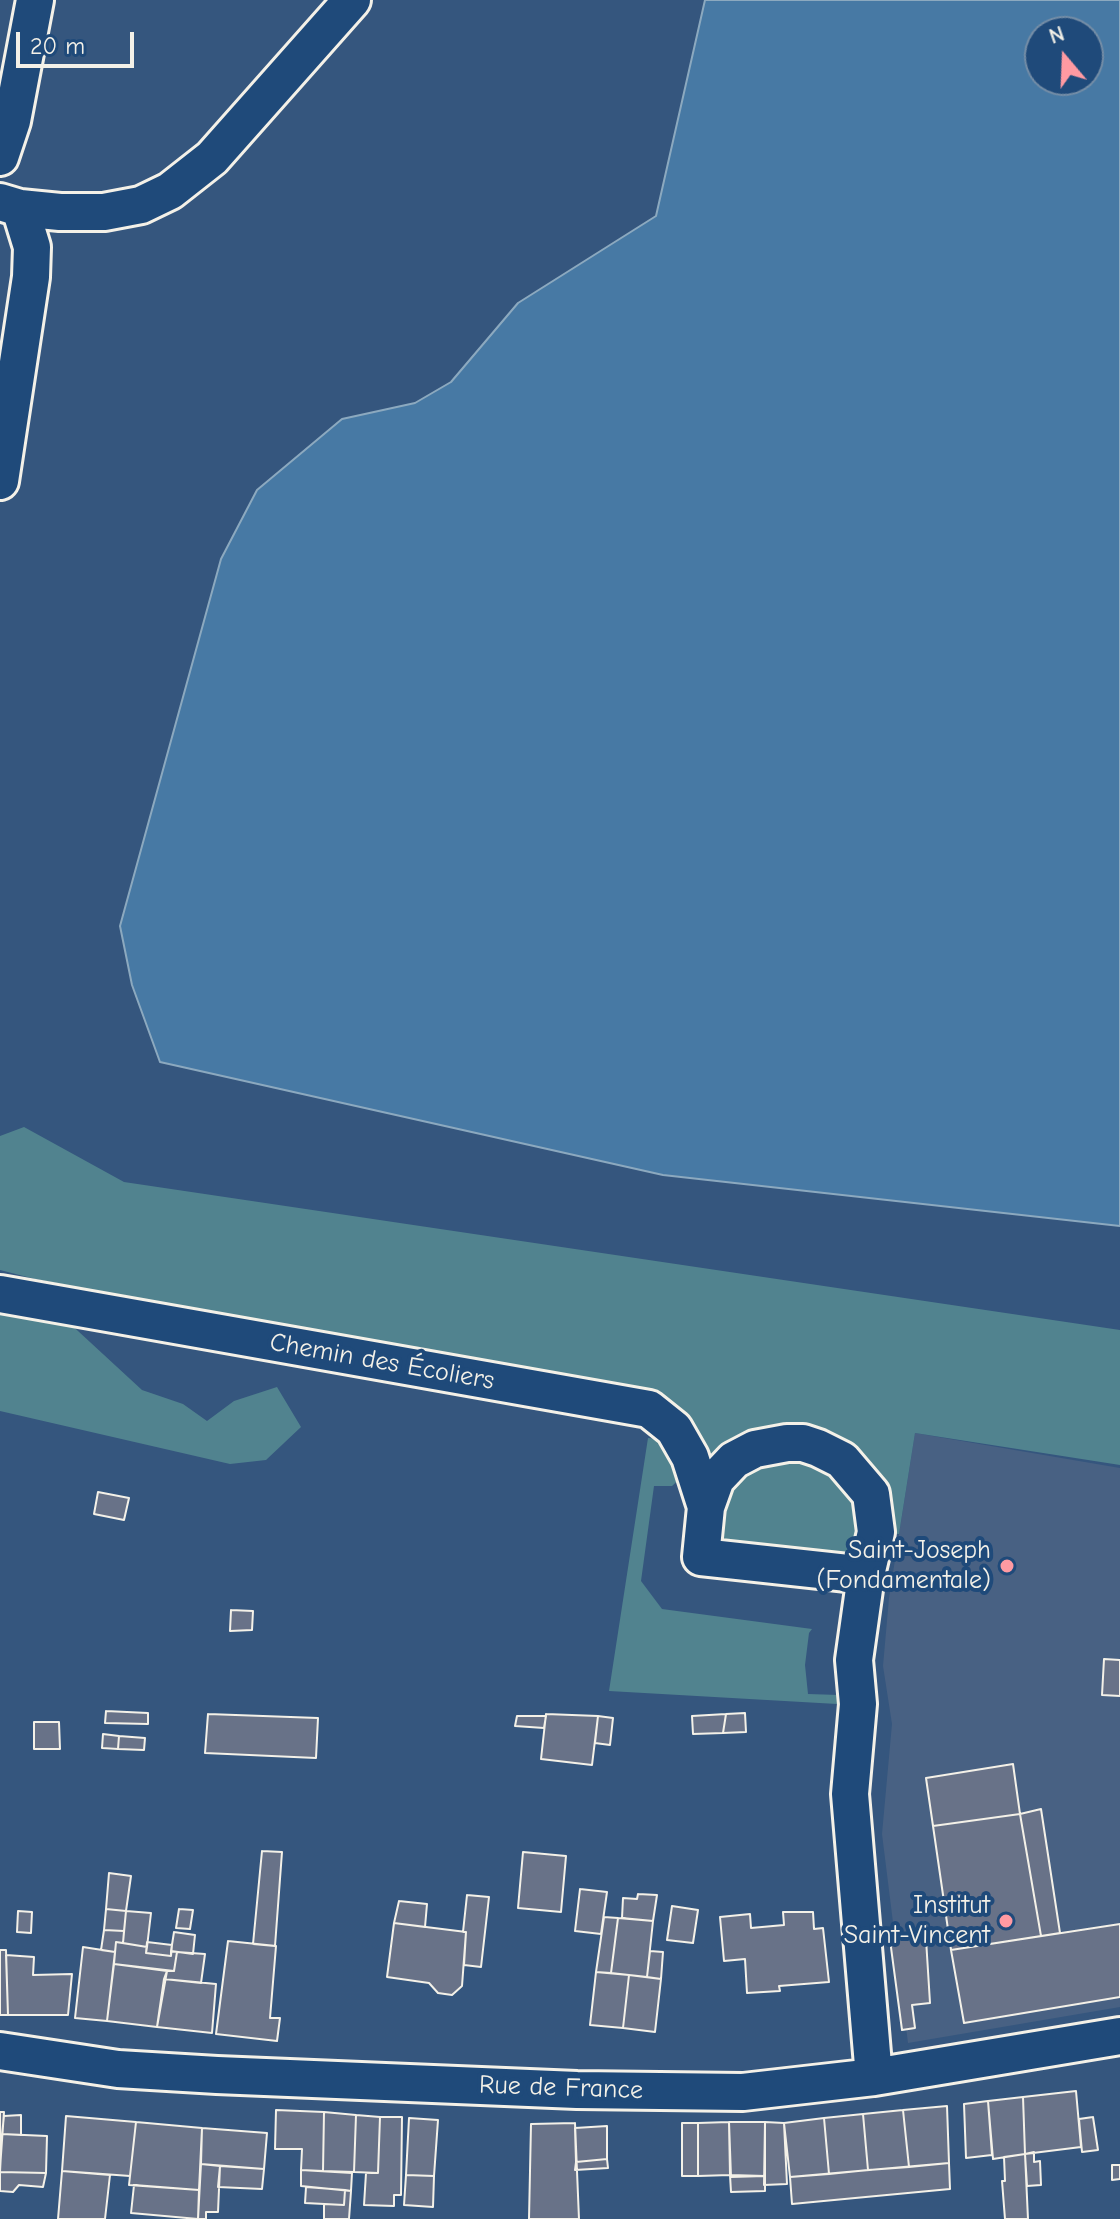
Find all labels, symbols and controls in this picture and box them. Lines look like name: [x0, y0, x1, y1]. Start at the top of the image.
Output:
scale bar: [20, 16, 138, 66]
north arrow: [1024, 16, 1104, 96]
text: N: [1046, 21, 1068, 50]
text: 20 m: [30, 32, 85, 60]
street label: Chemin des Écoliers: [267, 1327, 497, 1397]
place label: Saint-Joseph (Fondamentale): [816, 1535, 991, 1596]
marker: Saint-Joseph (Fondamentale): [998, 1557, 1016, 1575]
place label: Institut Saint-Vincent: [844, 1890, 990, 1952]
marker: Institut Saint-Vincent: [997, 1912, 1015, 1930]
street label: Rue de France: [478, 2070, 644, 2106]

